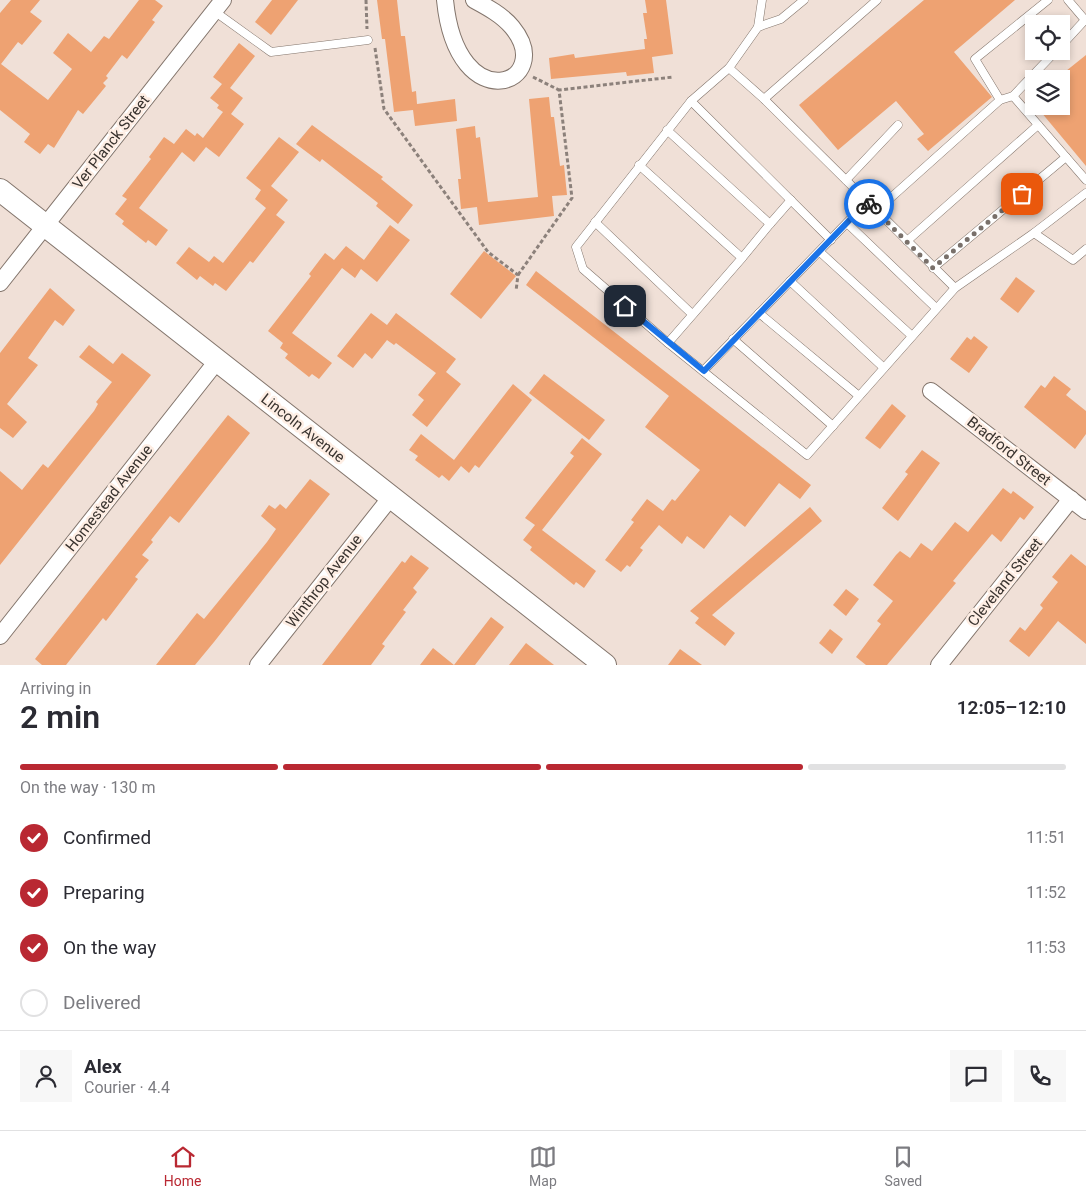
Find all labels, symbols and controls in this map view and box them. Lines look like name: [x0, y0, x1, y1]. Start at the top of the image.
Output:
map controls: [1025, 15, 1070, 115]
button: locate: [1025, 15, 1070, 60]
button: layers: [1025, 70, 1070, 115]
street label: Ver Planck Street: [69, 91, 153, 193]
pin: [1001, 173, 1043, 215]
courier: [844, 179, 894, 229]
icon: bag: [1008, 180, 1036, 208]
icon: bike: [855, 190, 883, 218]
pin: [604, 285, 646, 327]
icon: home: [611, 292, 639, 320]
street label: Lincoln Avenue: [258, 390, 348, 466]
street label: Bradford Street: [964, 413, 1054, 489]
street label: Homestead Avenue: [62, 441, 156, 555]
street label: Winthrop Avenue: [282, 531, 366, 631]
street label: Cleveland Street: [964, 534, 1046, 630]
text: Arriving in: [20, 679, 91, 698]
text: 12:05–12:10: [957, 696, 1066, 719]
text: 2 min: [20, 698, 100, 736]
text: On the way · 130 m: [20, 778, 156, 797]
icon: check: [20, 824, 48, 852]
text: Confirmed: [63, 826, 151, 849]
text: 11:51: [1026, 828, 1066, 847]
icon: check: [20, 879, 48, 907]
text: Preparing: [63, 881, 145, 904]
text: 11:52: [1026, 883, 1066, 902]
icon: check: [20, 934, 48, 962]
text: On the way: [63, 936, 156, 959]
text: 11:53: [1026, 938, 1066, 957]
text: Delivered: [63, 991, 141, 1014]
button: person: [20, 1050, 72, 1102]
button: chat: [950, 1050, 1002, 1102]
button: phone: [1014, 1050, 1066, 1102]
text: Alex: [84, 1055, 122, 1078]
text: Courier · 4.4: [84, 1078, 170, 1097]
tab: Home: [164, 1143, 201, 1189]
tab: Map: [529, 1143, 557, 1189]
tab: Saved: [884, 1143, 922, 1189]

